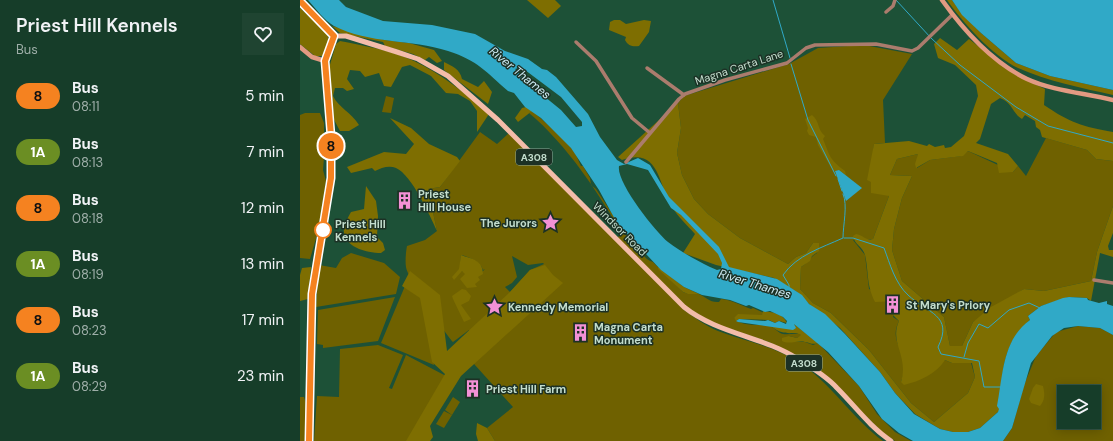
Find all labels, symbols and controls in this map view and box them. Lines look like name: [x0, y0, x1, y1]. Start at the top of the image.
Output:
text: Priest Hill Kennels: [16, 13, 178, 38]
button: heart: [242, 13, 284, 55]
text: Bus: [16, 41, 38, 58]
water label: River Thames: [486, 43, 554, 103]
street label: Magna Carta Lane: [693, 46, 785, 88]
text: Bus: [72, 78, 99, 98]
text: 5 min: [245, 86, 284, 106]
text: 8: [34, 87, 42, 105]
text: 08:11: [72, 98, 100, 115]
line badge: 8: [318, 133, 344, 159]
text: Bus: [72, 134, 99, 154]
text: 8: [327, 137, 335, 155]
text: 7 min: [246, 142, 284, 162]
text: 1A: [30, 143, 46, 161]
road number: A308: [516, 149, 552, 165]
text: 08:13: [72, 154, 103, 171]
place label: Priest Hill House: [418, 187, 472, 214]
text: Bus: [72, 190, 99, 210]
building icon: Priest Hill House: [395, 190, 415, 210]
text: 12 min: [241, 198, 284, 218]
text: 8: [34, 199, 42, 217]
street label: Windsor Road: [590, 199, 650, 259]
text: 08:18: [72, 210, 103, 227]
place icon: The Jurors: [540, 213, 560, 233]
place label: The Jurors: [480, 216, 537, 230]
place label: Priest Hill Kennels: [335, 217, 386, 244]
marker: Priest Hill Kennels: [314, 221, 332, 239]
text: Bus: [72, 246, 99, 266]
text: 13 min: [241, 254, 284, 274]
text: 1A: [30, 255, 46, 273]
water label: River Thames: [717, 265, 793, 303]
text: 08:19: [72, 266, 104, 283]
building icon: St Mary's Priory: [883, 295, 903, 315]
place icon: Kennedy Memorial: [485, 297, 505, 317]
place label: St Mary's Priory: [906, 298, 990, 312]
place label: Kennedy Memorial: [508, 300, 608, 314]
text: Bus: [72, 302, 99, 322]
text: 17 min: [242, 310, 284, 330]
text: 8: [34, 311, 42, 329]
place label: Magna Carta Monument: [594, 320, 663, 347]
text: 08:23: [72, 322, 107, 339]
building icon: Magna Carta Monument: [571, 323, 591, 343]
road number: A308: [786, 355, 822, 371]
text: Bus: [72, 358, 99, 378]
text: 23 min: [237, 366, 284, 386]
text: 1A: [30, 367, 46, 385]
text: 08:29: [72, 378, 107, 395]
building icon: Priest Hill Farm: [463, 379, 483, 399]
place label: Priest Hill Farm: [486, 382, 566, 396]
map controls: [1057, 385, 1101, 429]
button: layers: [1057, 385, 1101, 429]

